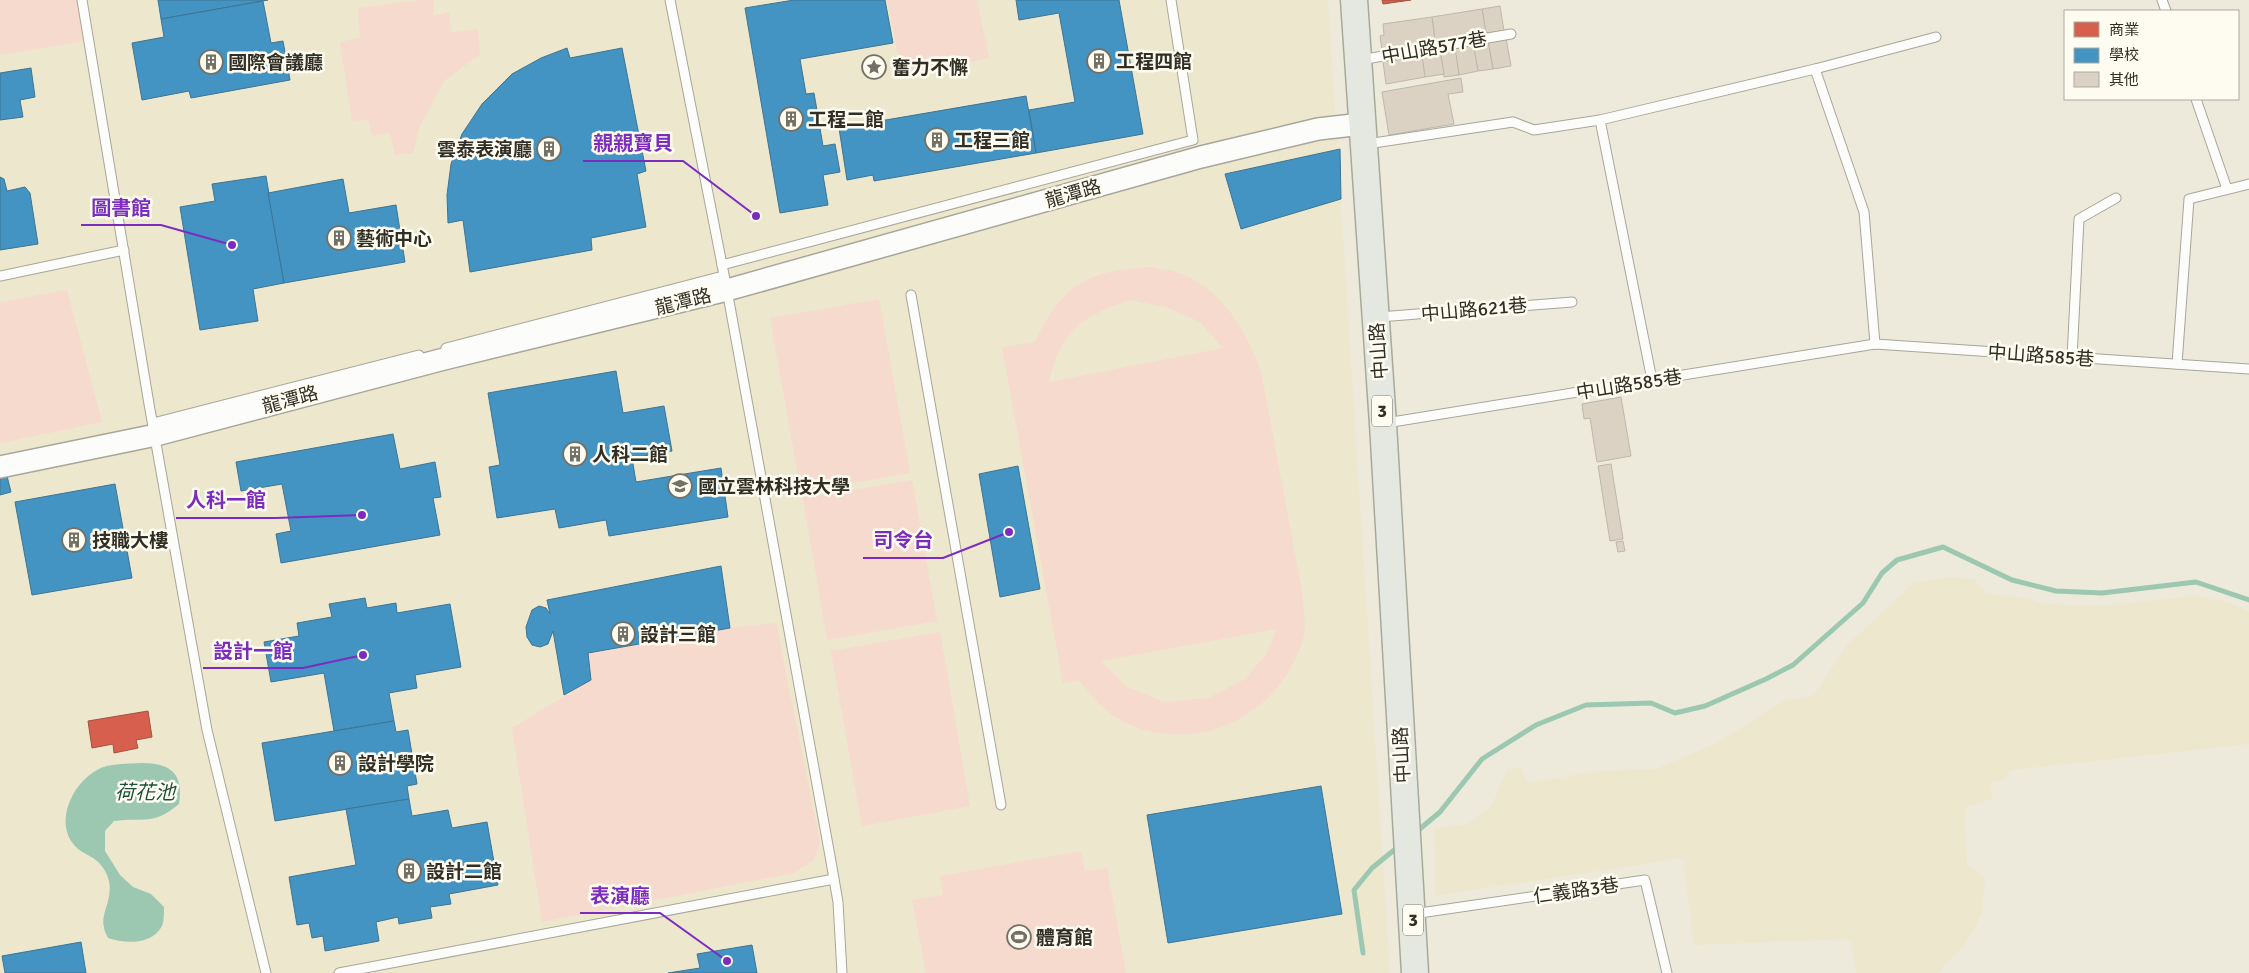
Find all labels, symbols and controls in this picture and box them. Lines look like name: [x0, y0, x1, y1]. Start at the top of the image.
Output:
legend: [2064, 10, 2239, 100]
text: 商業: [2109, 21, 2139, 39]
street label: 中山路577巷: [1380, 27, 1489, 69]
text: 學校: [2109, 46, 2139, 64]
building icon: 工程四館: [1086, 48, 1112, 74]
building icon: 國際會議廳: [198, 49, 224, 75]
place label: 工程四館: [1116, 50, 1192, 74]
place label: 國際會議廳: [228, 51, 323, 75]
place icon: 奮力不懈: [861, 54, 887, 80]
place label: 奮力不懈: [892, 56, 968, 80]
text: 其他: [2109, 71, 2139, 89]
building icon: 工程二館: [778, 106, 804, 132]
place label: 工程二館: [808, 108, 884, 132]
callout: 親親寶貝: [583, 126, 683, 161]
building icon: 工程三館: [924, 127, 950, 153]
place label: 工程三館: [954, 129, 1030, 153]
text: 親親寶貝: [593, 131, 673, 156]
building icon: 雲泰表演廳: [536, 136, 562, 162]
place label: 雲泰表演廳: [437, 138, 532, 162]
street label: 龍潭路: [1043, 175, 1104, 213]
callout: 圖書館: [81, 190, 161, 225]
text: 圖書館: [91, 196, 151, 221]
building icon: 藝術中心: [326, 225, 352, 251]
place label: 藝術中心: [356, 227, 432, 251]
street label: 龍潭路: [653, 283, 714, 321]
street label: 中山路621巷: [1420, 293, 1528, 327]
street label: 中山路: [1365, 322, 1393, 380]
street label: 中山路585巷: [1987, 340, 2095, 372]
street label: 中山路585巷: [1575, 365, 1684, 405]
street label: 龍潭路: [260, 381, 321, 419]
road number: 3: [1372, 396, 1392, 426]
building icon: 人科二館: [562, 441, 588, 467]
place label: 人科二館: [592, 443, 668, 467]
school or university icon: 國立雲林科技大學: [667, 473, 693, 499]
place label: 國立雲林科技大學: [698, 475, 850, 499]
callout: 人科一館: [176, 483, 276, 518]
text: 人科一館: [186, 488, 266, 513]
callout: 司令台: [863, 523, 943, 558]
building icon: 技職大樓: [61, 527, 87, 553]
text: 司令台: [873, 528, 933, 553]
place label: 技職大樓: [92, 529, 168, 553]
building icon: 設計三館: [610, 621, 636, 647]
place label: 設計三館: [640, 623, 716, 647]
callout: 設計一館: [203, 633, 303, 668]
text: 設計一館: [213, 639, 293, 664]
street label: 中山路: [1389, 726, 1415, 784]
building icon: 設計學院: [327, 750, 353, 776]
place label: 設計學院: [358, 752, 434, 776]
water label: 荷花池: [115, 780, 177, 805]
building icon: 設計二館: [396, 858, 422, 884]
place label: 設計二館: [426, 860, 502, 884]
street label: 仁義路3巷: [1532, 873, 1621, 909]
callout: 表演廳: [580, 878, 660, 913]
text: 表演廳: [590, 884, 650, 909]
road number: 3: [1403, 904, 1423, 936]
sports icon: 體育館: [1006, 924, 1032, 950]
place label: 體育館: [1036, 926, 1093, 950]

